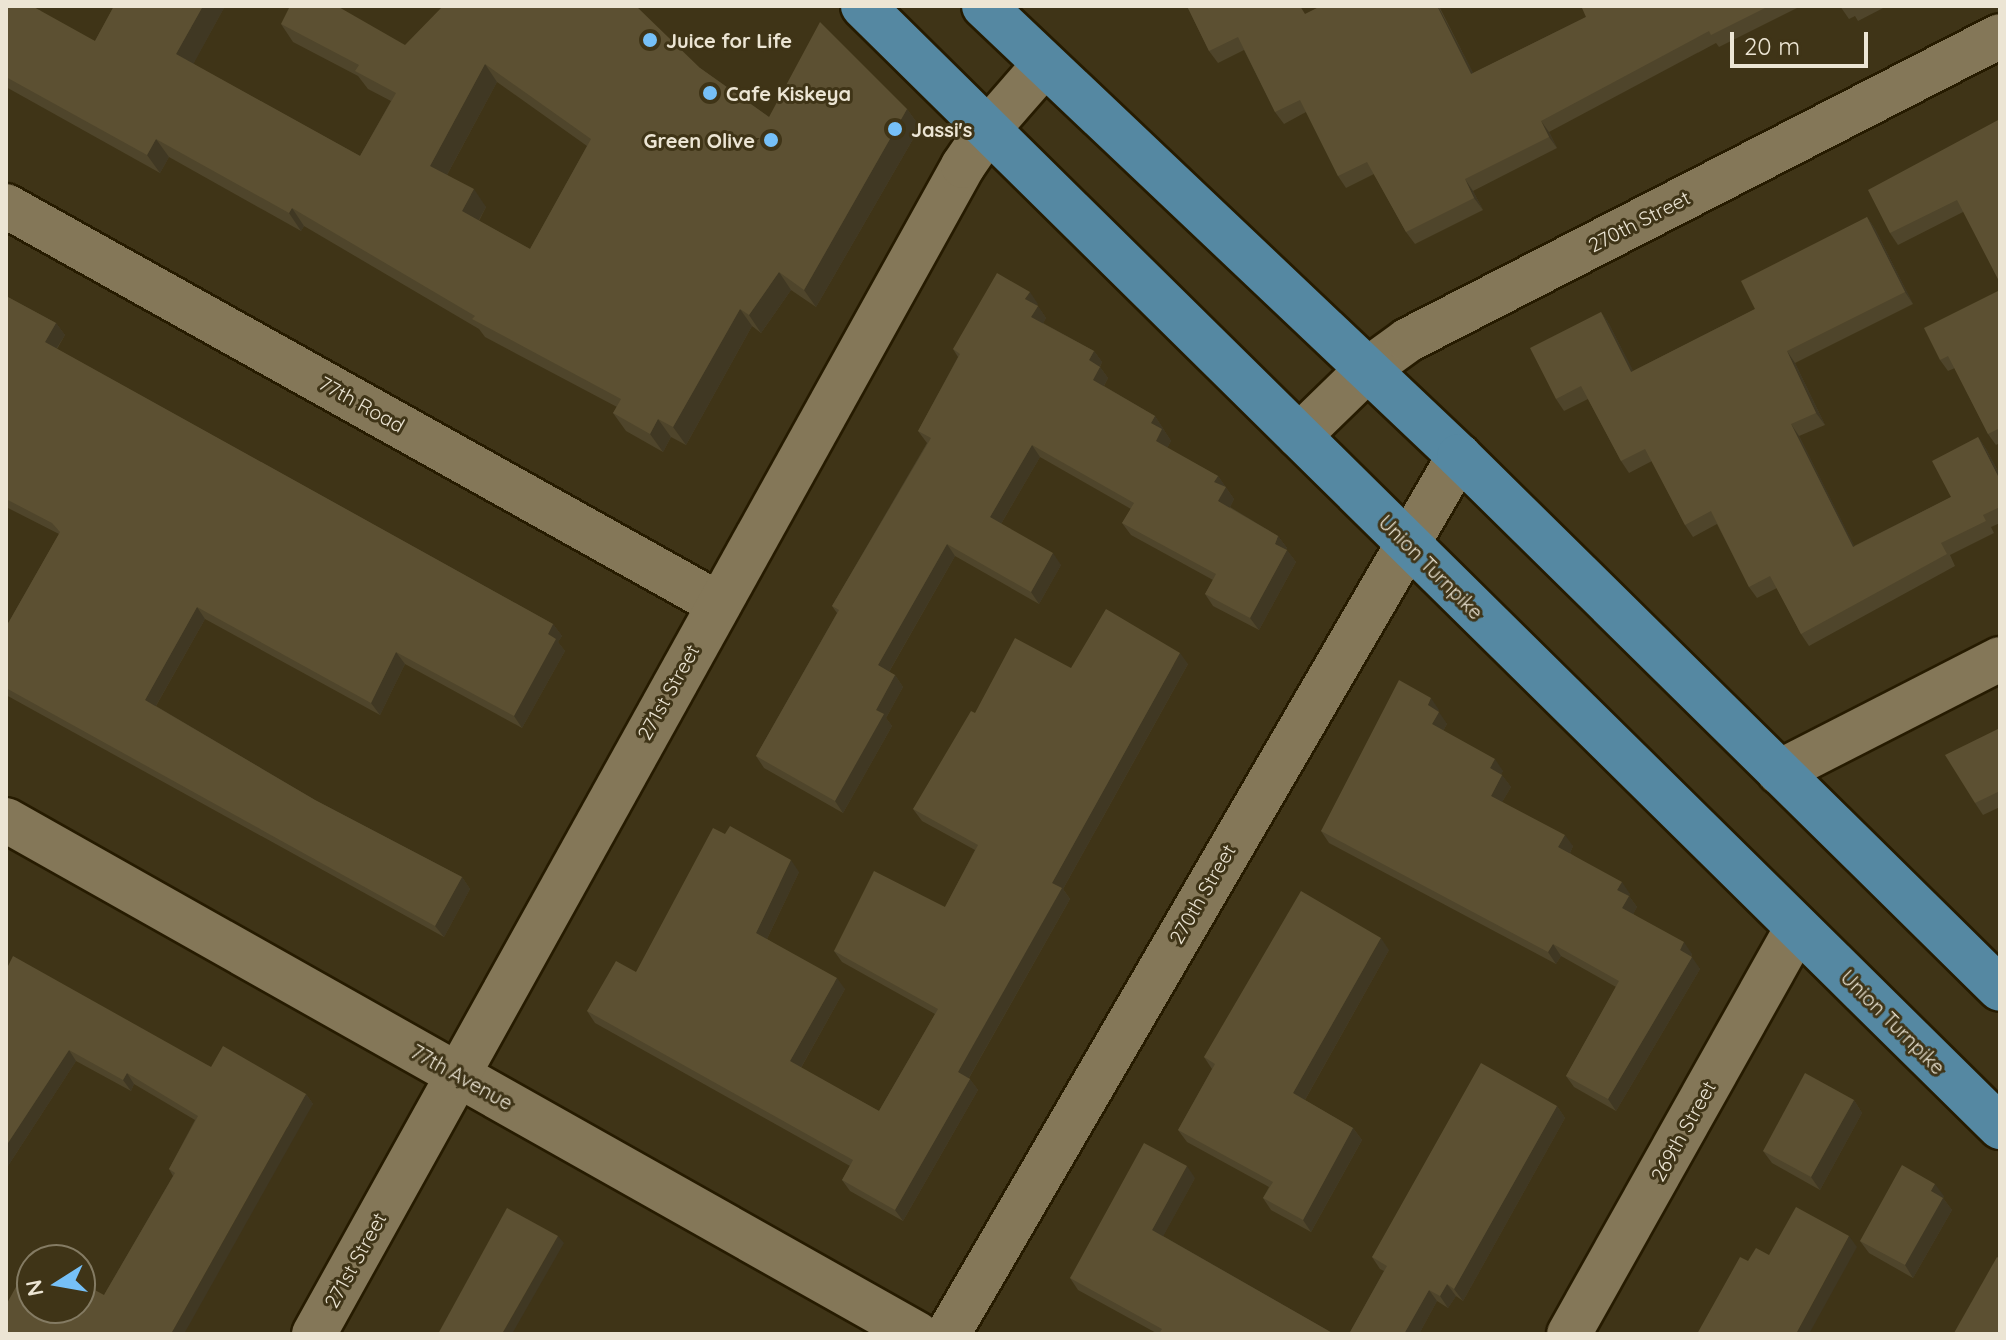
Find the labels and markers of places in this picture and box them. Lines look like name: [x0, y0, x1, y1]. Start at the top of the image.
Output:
place label: Juice for Life: [666, 28, 792, 52]
marker: Juice for Life: [641, 31, 659, 49]
place label: Cafe Kiskeya: [726, 81, 851, 105]
marker: Cafe Kiskeya: [701, 84, 719, 102]
place label: Jassi's: [911, 117, 972, 141]
marker: Jassi's: [886, 120, 904, 138]
place label: Green Olive: [643, 128, 755, 152]
marker: Green Olive: [762, 131, 780, 149]

